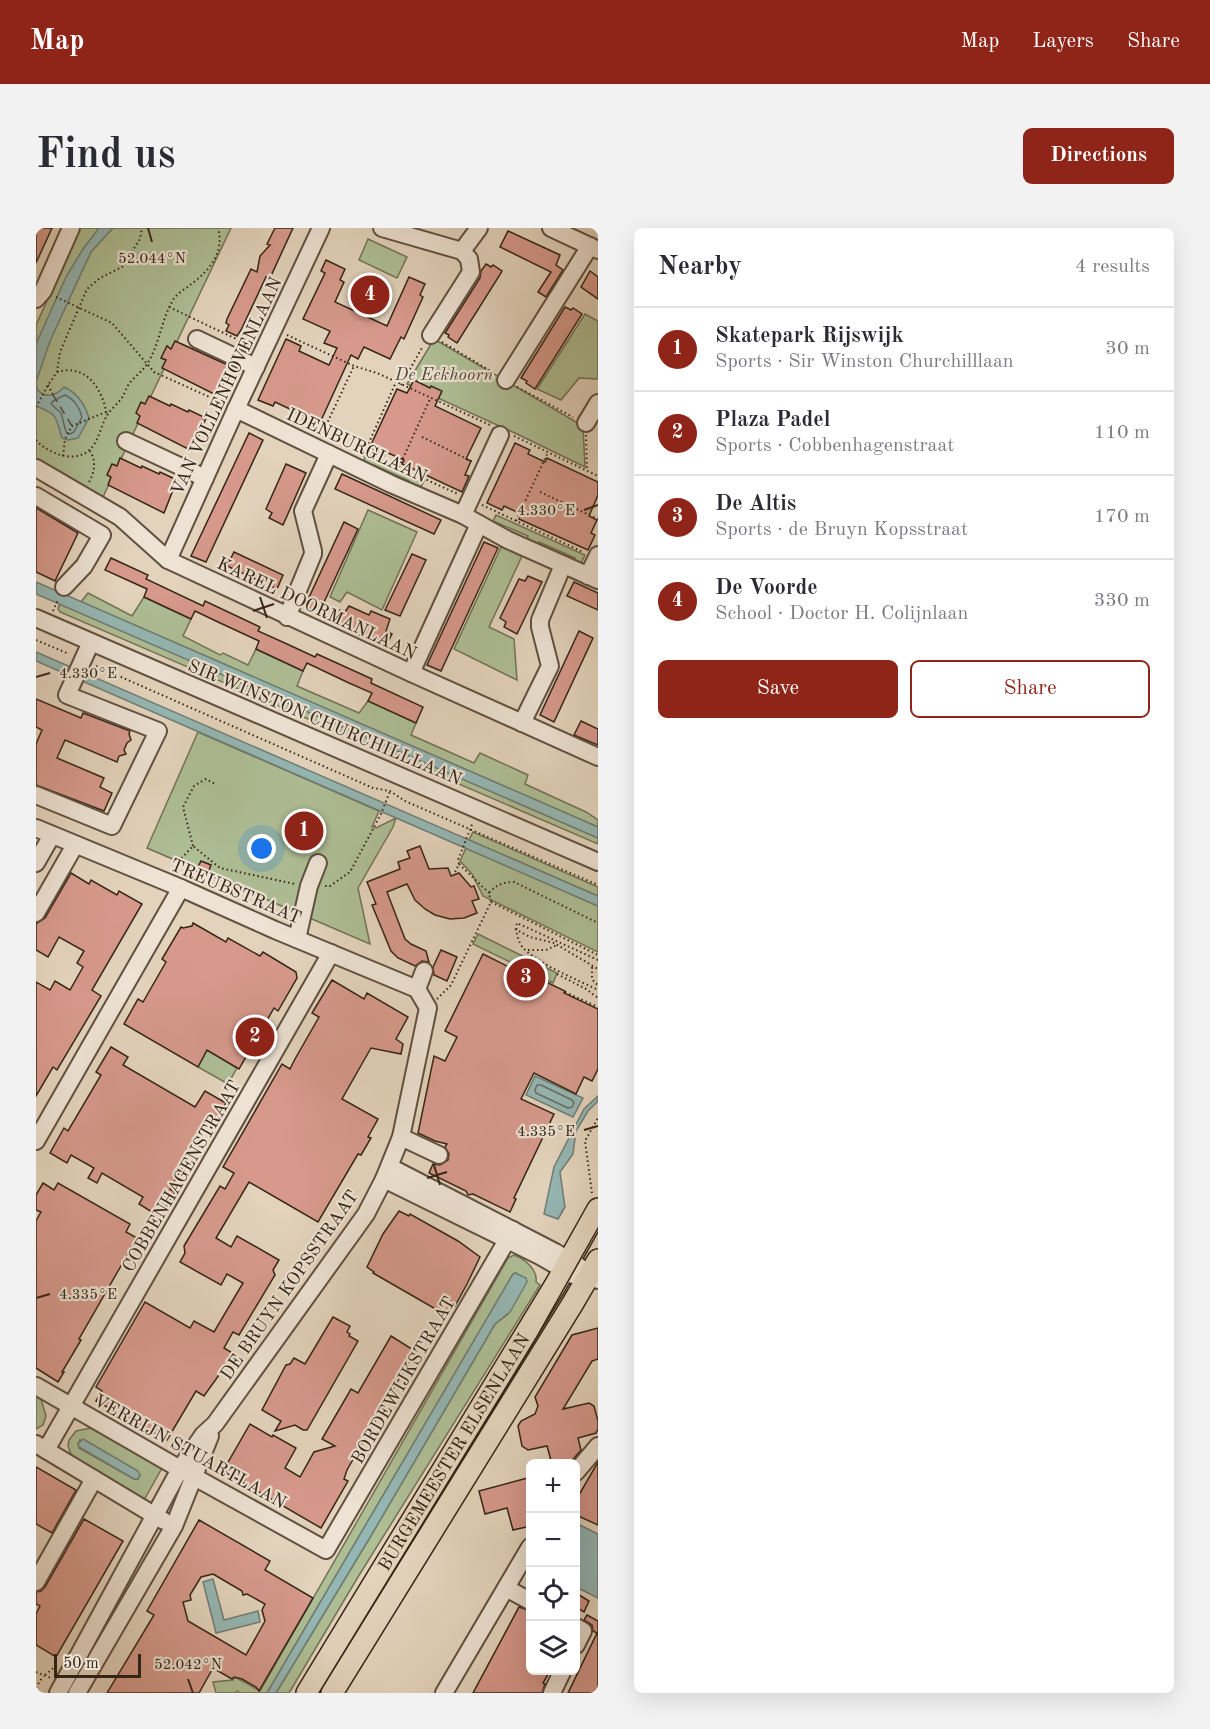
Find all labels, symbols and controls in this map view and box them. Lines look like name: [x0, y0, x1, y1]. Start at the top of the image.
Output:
text: Map: [30, 28, 84, 56]
text: Map: [960, 31, 999, 52]
text: Layers: [1032, 31, 1094, 52]
text: Share: [1127, 31, 1180, 52]
button: Directions: [1023, 128, 1174, 184]
text: Find us: [36, 135, 175, 177]
text: 52.044°N: [118, 252, 186, 267]
text: Nearby: [658, 254, 742, 280]
text: 4 results: [1075, 257, 1150, 277]
pin: 4: [350, 272, 390, 318]
street label: VAN VOLLENHOVENLAAN: [168, 274, 286, 498]
text: Skatepark Rijswijk: [715, 325, 904, 347]
text: 1: [672, 339, 683, 359]
text: 30 m: [1105, 339, 1150, 359]
text: Sports · Sir Winston Churchilllaan: [715, 352, 1014, 372]
park label: De Eekhoorn: [394, 366, 493, 384]
street label: IDENBURGLAAN: [284, 405, 430, 486]
text: Plaza Padel: [715, 409, 831, 431]
text: 2: [672, 423, 683, 443]
text: 110 m: [1094, 423, 1150, 443]
text: Sports · Cobbenhagenstraat: [715, 436, 954, 456]
text: De Altis: [715, 493, 796, 515]
text: 4.330°E: [517, 504, 575, 519]
text: 3: [672, 507, 683, 527]
text: 170 m: [1094, 507, 1150, 527]
text: Sports · de Bruyn Kopsstraat: [715, 520, 968, 540]
street label: KAREL DOORMANLAAN: [214, 555, 419, 663]
text: De Voorde: [715, 577, 818, 599]
text: 4: [672, 591, 683, 611]
text: 330 m: [1094, 591, 1150, 611]
text: School · Doctor H. Colijnlaan: [715, 604, 968, 624]
street label: SIR WINSTON CHURCHILLLAAN: [185, 657, 464, 789]
button: Save: [658, 660, 898, 718]
button: Share: [910, 660, 1150, 718]
text: 4.330°E: [59, 667, 117, 682]
pin: 1: [284, 808, 324, 854]
your location: [247, 834, 276, 863]
street label: TREUBSTRAAT: [168, 856, 304, 928]
pin: 3: [506, 956, 546, 1000]
pin: 2: [236, 1014, 274, 1060]
street label: COBBENHAGENSTRAAT: [120, 1078, 244, 1275]
text: 4.335°E: [517, 1125, 575, 1140]
street label: DE BRUYN KOPSSTRAAT: [217, 1188, 362, 1384]
text: 4.335°E: [59, 1288, 117, 1303]
street label: BORDEWIJKSTRAAT: [349, 1294, 459, 1467]
street label: BURGEMEESTER ELSENLAAN: [376, 1331, 534, 1574]
street label: VERRIJN STUARTLAAN: [90, 1391, 289, 1512]
map controls: [526, 1459, 580, 1675]
button: +: [526, 1459, 580, 1513]
button: −: [526, 1513, 580, 1567]
button: locate: [526, 1567, 580, 1621]
button: layers: [526, 1621, 580, 1675]
scale bar: [54, 1651, 141, 1678]
text: 50 m: [63, 1656, 99, 1672]
text: 52.042°N: [154, 1658, 222, 1673]

